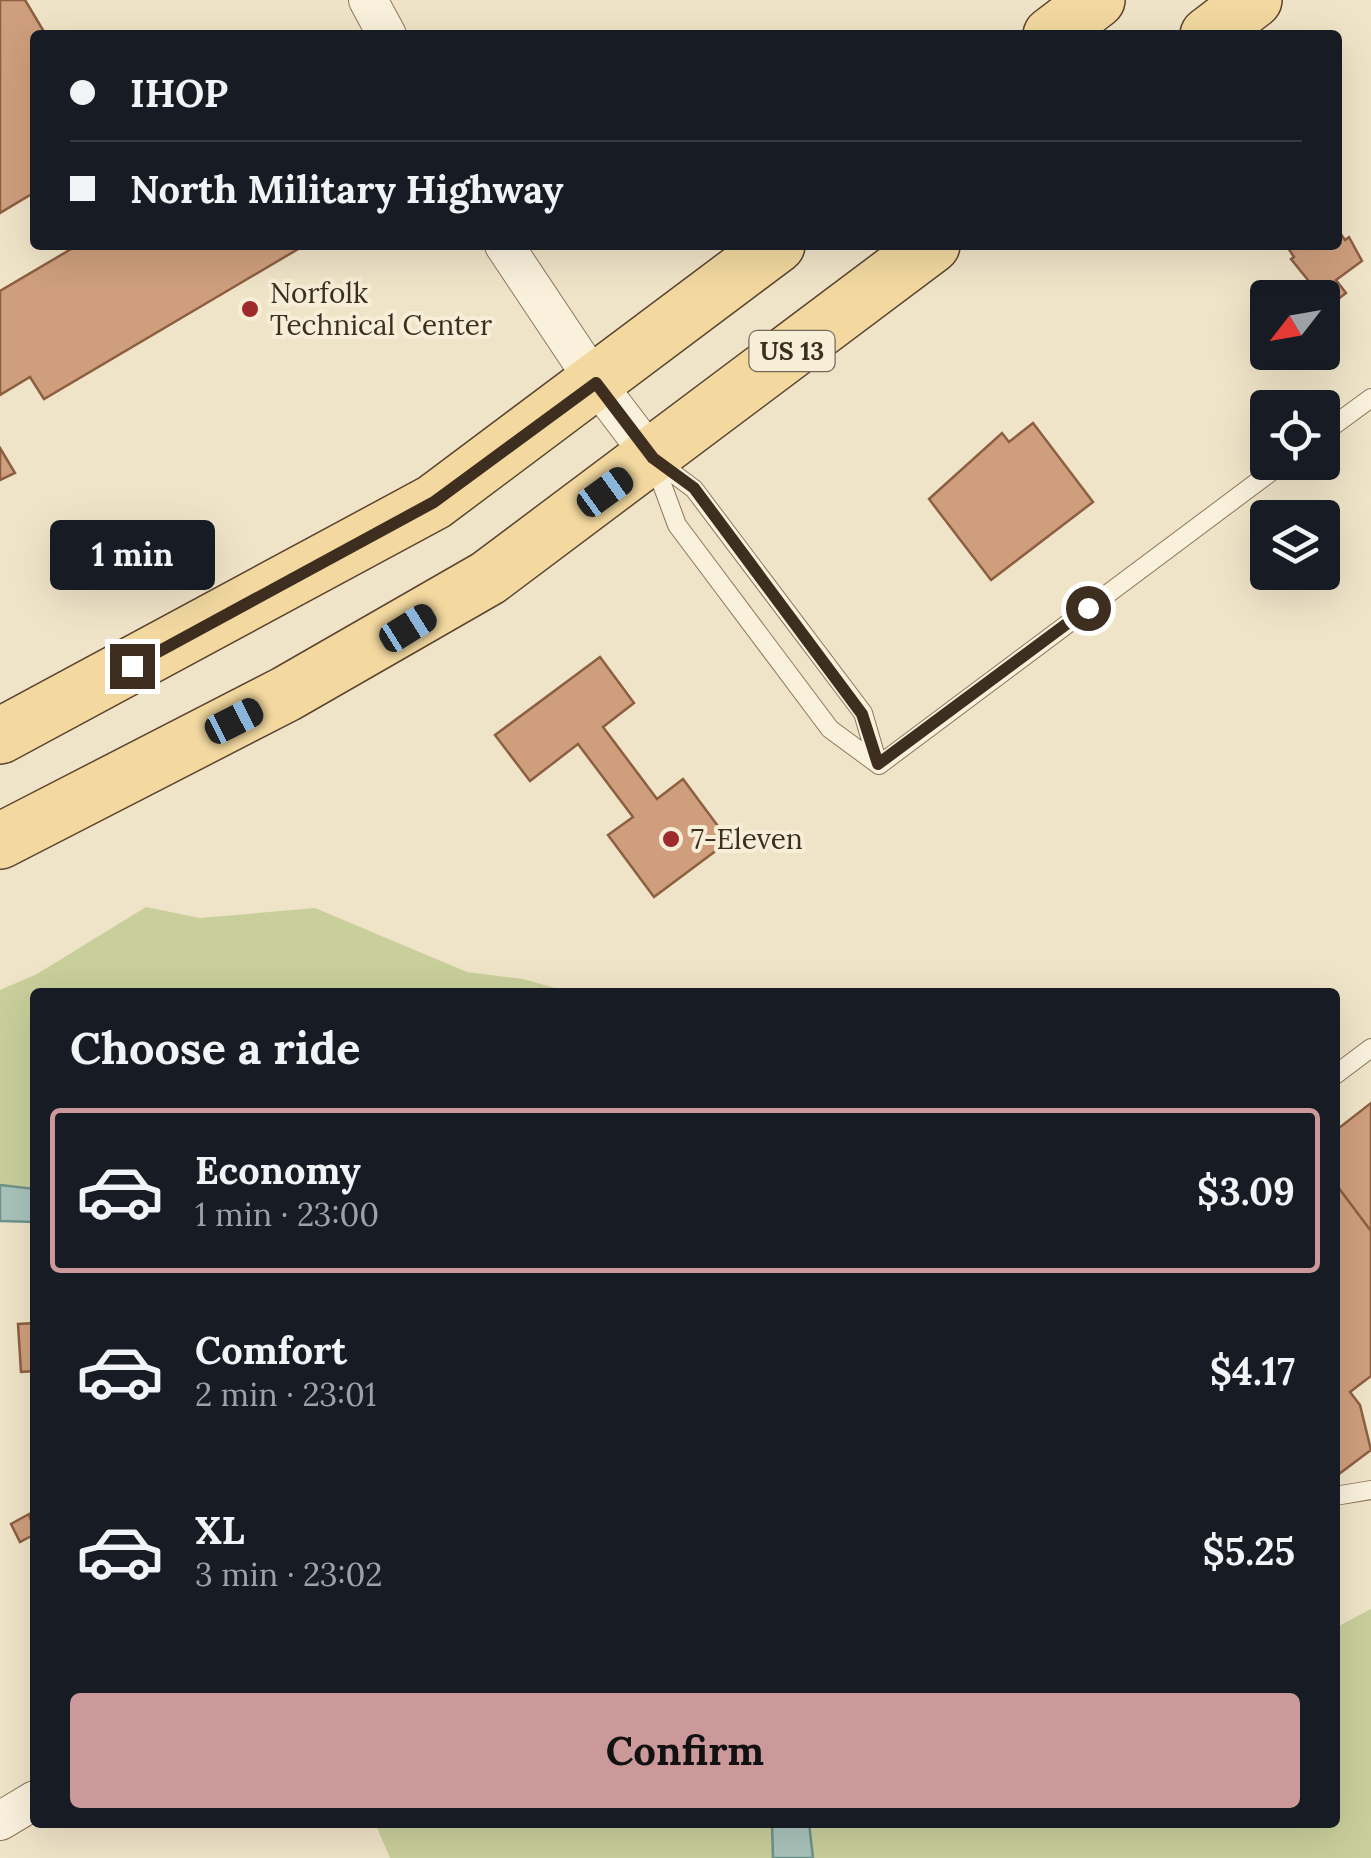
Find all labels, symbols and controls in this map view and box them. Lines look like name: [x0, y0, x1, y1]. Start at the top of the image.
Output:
text: IHOP: [130, 69, 228, 117]
text: North Military Highway: [130, 165, 564, 213]
place label: Norfolk Technical Center: [270, 275, 492, 343]
north arrow: [1250, 280, 1340, 370]
map controls: [1250, 280, 1340, 590]
marker: Norfolk Technical Center: [239, 298, 261, 320]
road number: US 13: [750, 331, 834, 371]
button: locate: [1250, 390, 1340, 480]
car: [572, 462, 638, 522]
button: layers: [1250, 500, 1340, 590]
callout: 1 min: [49, 521, 214, 591]
text: 1 min: [92, 534, 173, 575]
route start: [1066, 586, 1111, 631]
car: [375, 599, 441, 657]
route end: [110, 644, 155, 689]
car: [200, 694, 268, 748]
place label: 7-Eleven: [691, 821, 803, 857]
marker: 7-Eleven: [660, 828, 682, 850]
text: Choose a ride: [70, 1019, 360, 1076]
icon: car: [75, 1146, 165, 1236]
text: Economy: [195, 1146, 361, 1194]
text: $3.09: [1197, 1167, 1295, 1215]
text: 1 min · 23:00: [195, 1194, 379, 1235]
icon: car: [75, 1326, 165, 1416]
text: Comfort: [195, 1326, 347, 1374]
text: $4.17: [1210, 1347, 1295, 1395]
text: 2 min · 23:01: [195, 1374, 377, 1415]
icon: car: [75, 1506, 165, 1596]
text: XL: [195, 1506, 245, 1554]
text: $5.25: [1203, 1527, 1295, 1575]
text: 3 min · 23:02: [195, 1554, 382, 1595]
button: Confirm: [70, 1693, 1300, 1808]

